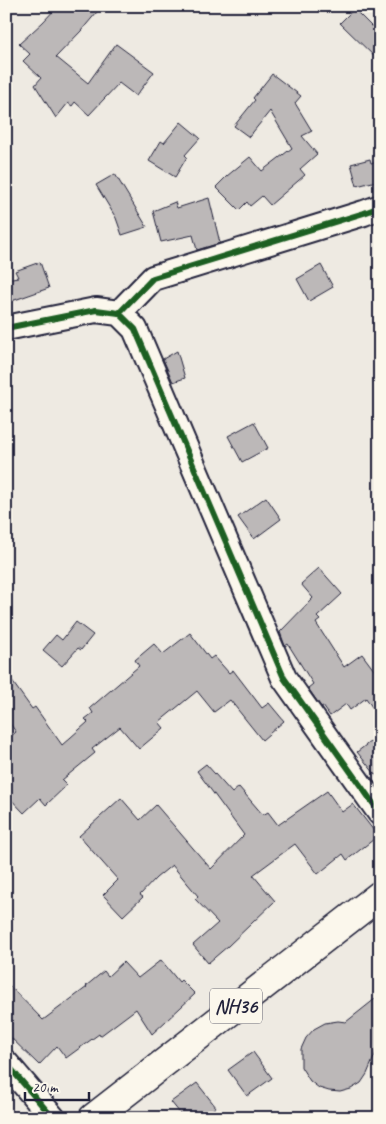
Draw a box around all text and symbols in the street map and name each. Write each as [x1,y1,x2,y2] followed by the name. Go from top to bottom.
[210,988,262,1024] road number: NH36
[25,1069,89,1101] scale bar
[32,1078,59,1097] text: 20 m

